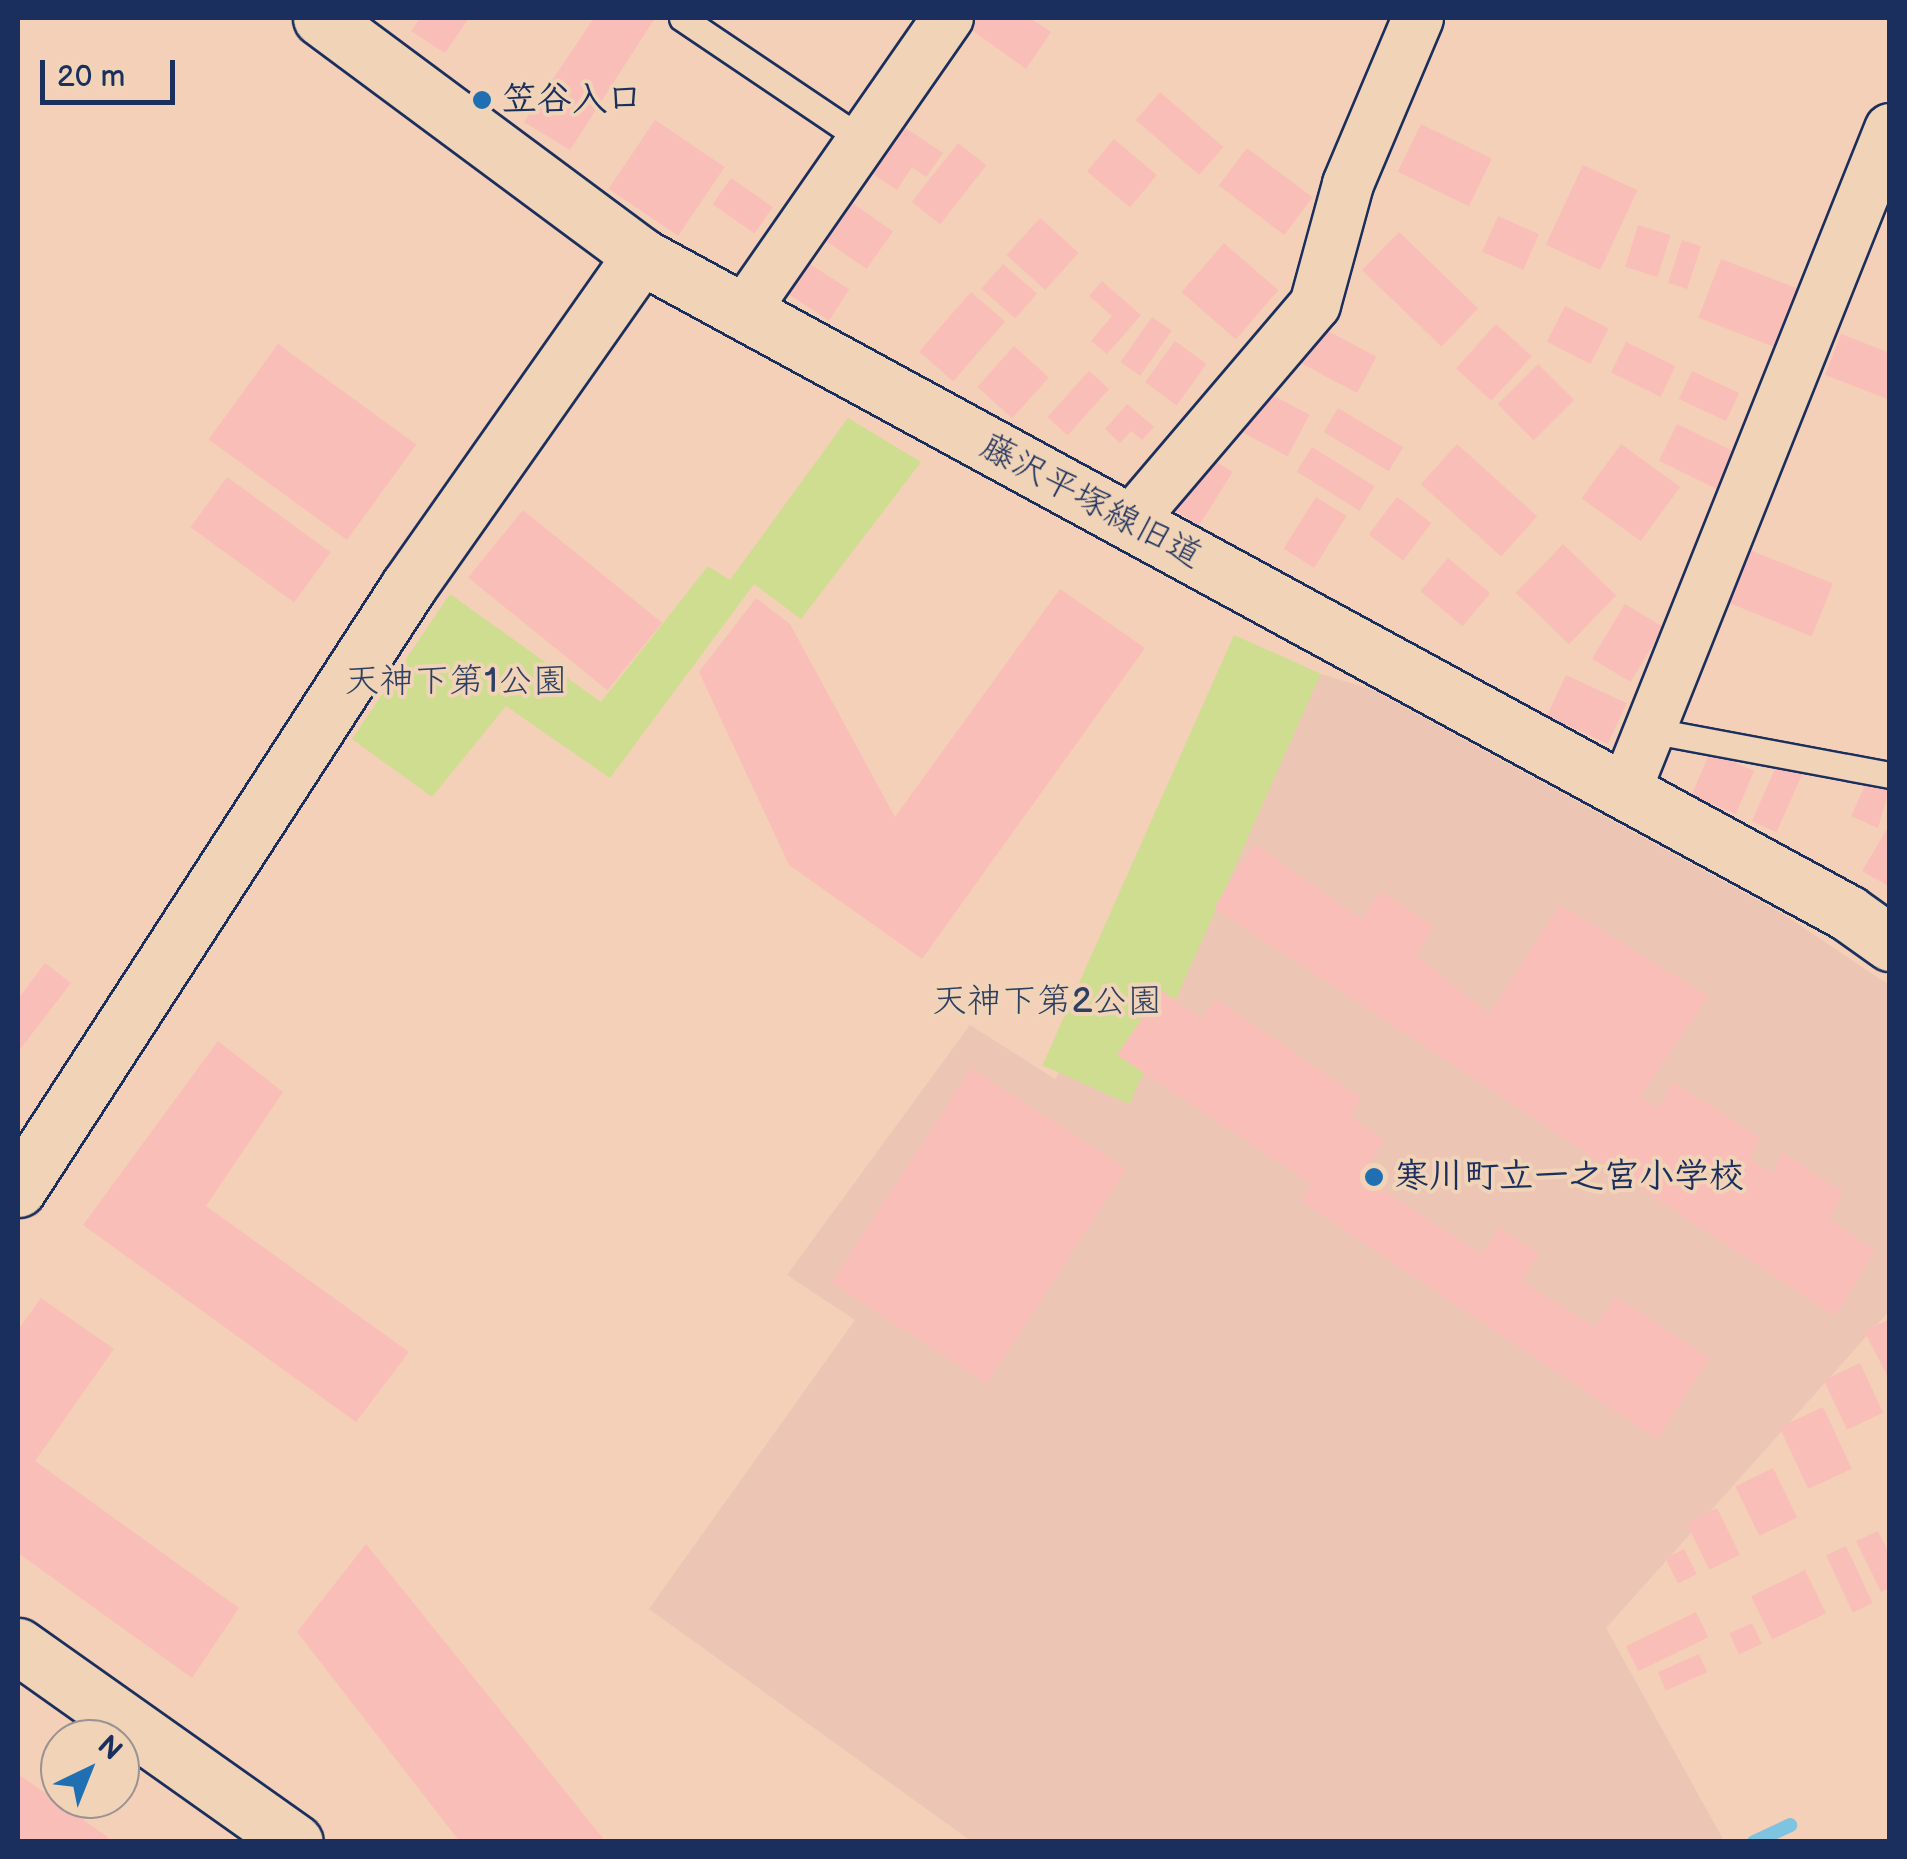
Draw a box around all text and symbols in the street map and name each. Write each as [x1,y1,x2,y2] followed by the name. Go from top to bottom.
[45,40,180,102] scale bar
[57,59,125,95] text: 20 m
[502,79,642,121] place label: 笠谷入口
[471,89,493,111] marker: 笠谷入口
[973,426,1209,578] street label: 藤沢平塚線旧道
[344,661,568,703] park label: 天神下第1公園
[932,981,1162,1023] park label: 天神下第2公園
[1394,1156,1744,1198] place label: 寒川町立一之宮小学校
[1363,1166,1385,1188] marker: 寒川町立一之宮小学校
[40,1719,140,1819] north arrow
[90,1729,128,1767] text: N

